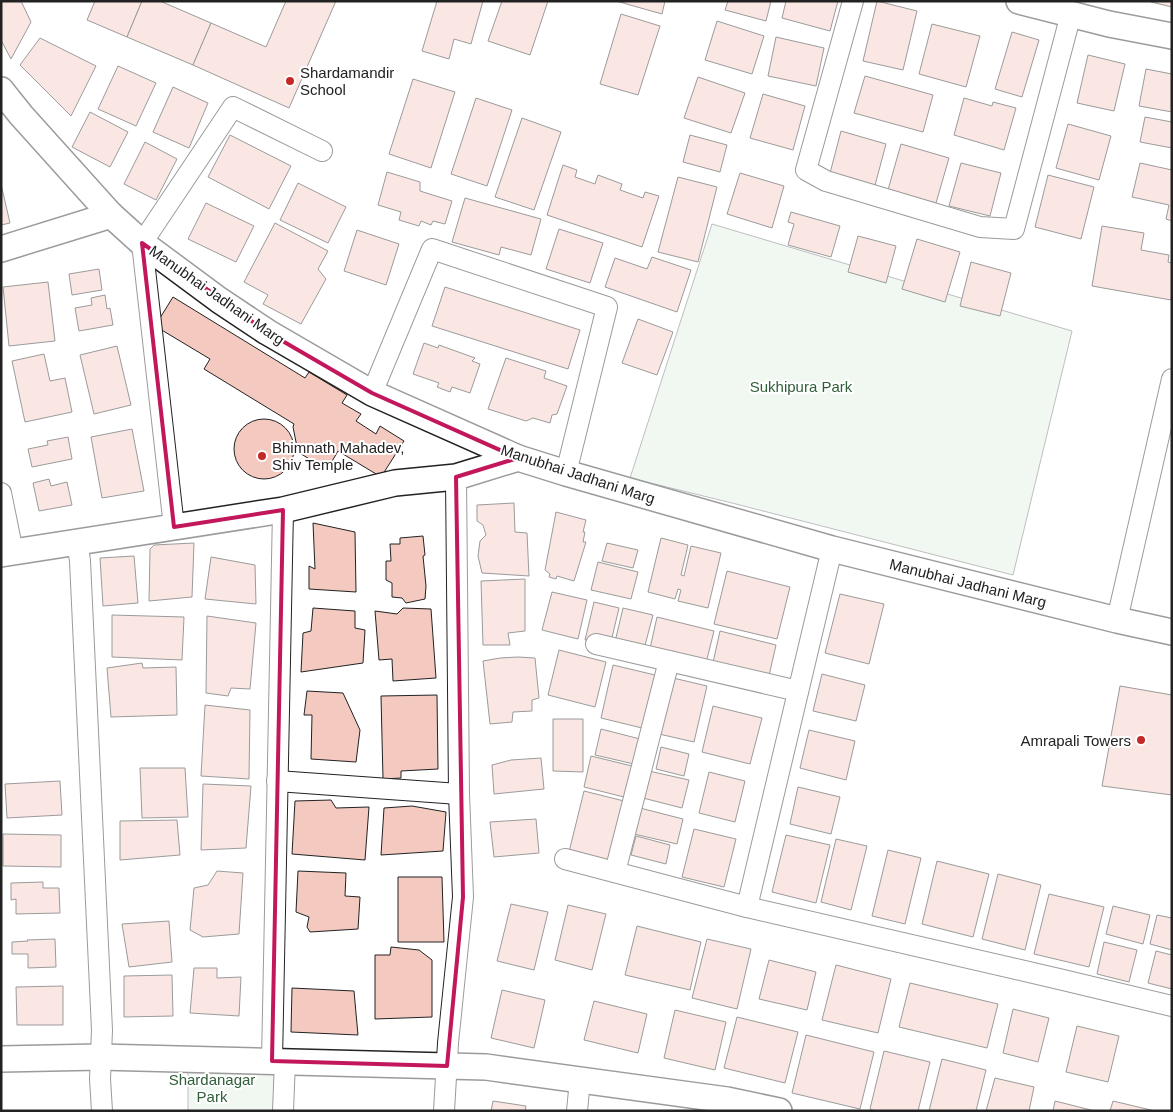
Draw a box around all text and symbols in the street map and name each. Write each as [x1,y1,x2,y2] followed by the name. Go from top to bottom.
[300,64,394,98] place label: Shardamandir School
[284,75,296,87] marker: Shardamandir School
[146,242,288,348] street label: Manubhai Jadhani Marg
[750,378,853,395] park label: Sukhipura Park
[272,439,404,473] place label: Bhimnath Mahadev, Shiv Temple
[499,441,657,507] street label: Manubhai Jadhani Marg
[256,450,268,462] marker: Bhimnath Mahadev, Shiv Temple
[888,555,1048,611] street label: Manubhai Jadhani Marg
[1020,732,1131,749] place label: Amrapali Towers
[1135,734,1147,746] marker: Amrapali Towers
[169,1071,255,1105] park label: Shardanagar Park

